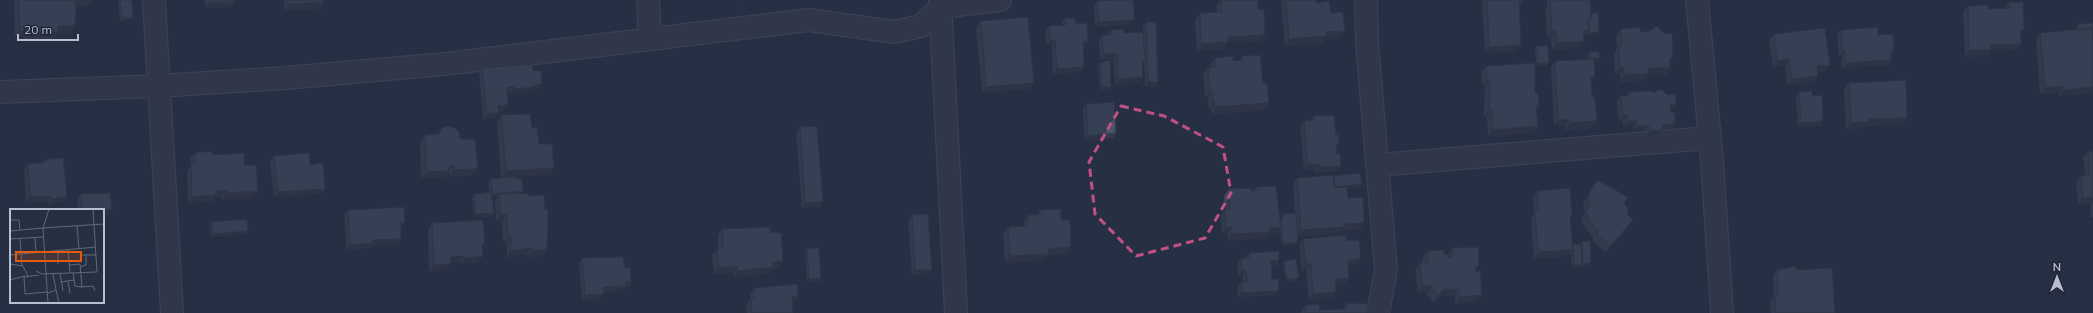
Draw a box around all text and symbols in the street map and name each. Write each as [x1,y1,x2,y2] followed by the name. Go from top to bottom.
[18,16,78,42] scale bar
[24,22,52,37] text: 20 m
[10,209,104,303] inset map
[2037,257,2077,297] north arrow
[2053,260,2061,274] text: N

